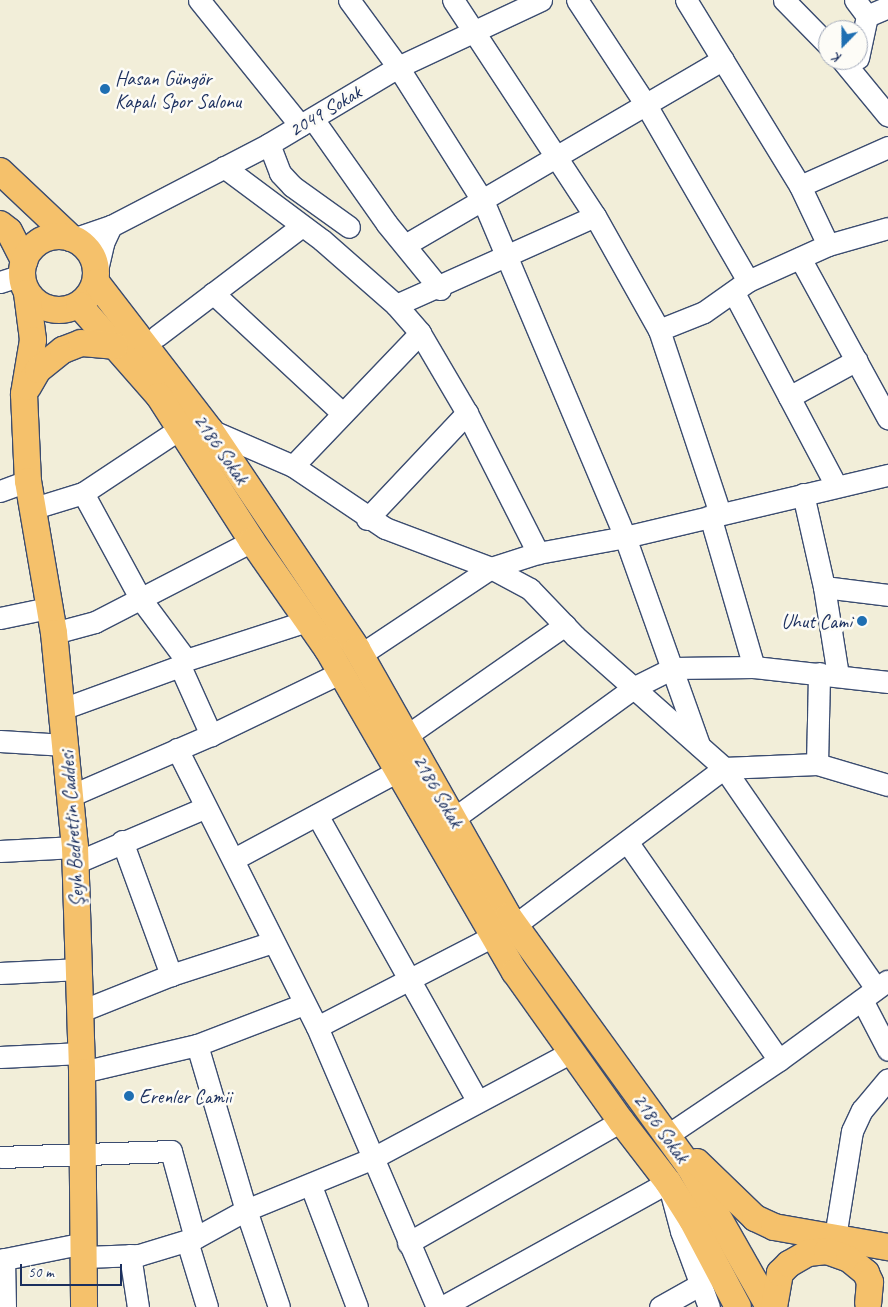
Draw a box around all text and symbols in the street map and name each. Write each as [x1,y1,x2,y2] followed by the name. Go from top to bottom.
[818,20,868,70] north arrow
[831,49,844,68] text: K
[115,66,242,113] place label: Hasan Güngör Kapalı Spor Salonu
[285,80,365,142] street label: 2049 Sokak
[99,83,111,95] marker: Hasan Güngör Kapalı Spor Salonu
[188,409,254,489] street label: 2186 Sokak
[781,609,852,633] place label: Uhut Cami
[856,615,868,627] marker: Uhut Cami
[55,750,89,908] street label: Şeyh Bedrettin Caddesi
[408,750,468,832] street label: 2186 Sokak
[139,1084,231,1108] place label: Erenler Camii
[628,1089,694,1167] street label: 2186 Sokak
[123,1090,135,1102] marker: Erenler Camii
[22,1254,125,1286] scale bar
[28,1263,54,1282] text: 50 m

